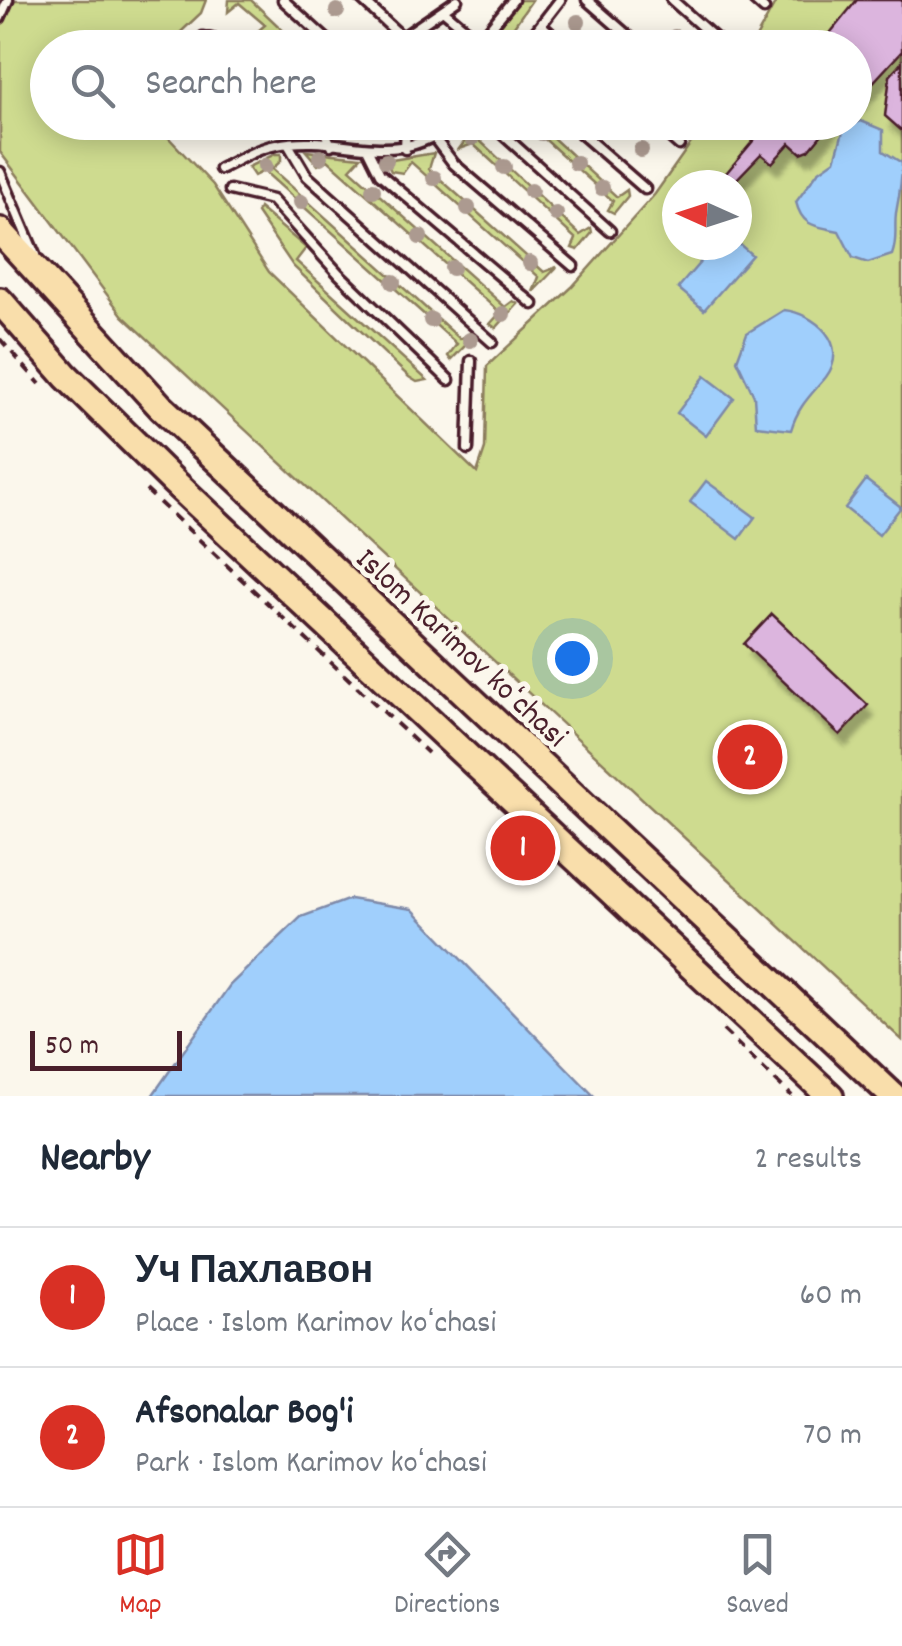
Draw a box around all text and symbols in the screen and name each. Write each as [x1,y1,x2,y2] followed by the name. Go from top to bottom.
[30,30,872,140] search box
[65,58,120,113] icon: search
[145,58,317,113] text: Search here
[662,170,752,260] north arrow
[343,539,576,760] street label: Islom Karimov koʻchasi
[547,633,598,684] your location
[718,720,782,794] pin: 2
[490,810,556,886] pin: 1
[30,1026,182,1070] scale bar
[45,1028,99,1068] text: 50 m
[40,1131,150,1191] text: Nearby
[755,1138,862,1184] text: 2 results
[135,1247,373,1302] text: Уч Пахлавон
[69,1274,76,1320] text: 1
[800,1274,862,1320] text: 60 m
[135,1302,496,1348] text: Place · Islom Karimov koʻchasi
[135,1387,353,1442] text: Afsonalar Bog'i
[66,1414,79,1460] text: 2
[803,1414,862,1460] text: 70 m
[135,1442,487,1488] text: Park · Islom Karimov koʻchasi
[113,1527,168,1627] tab: Map
[394,1527,500,1627] tab: Directions
[726,1527,789,1627] tab: Saved

